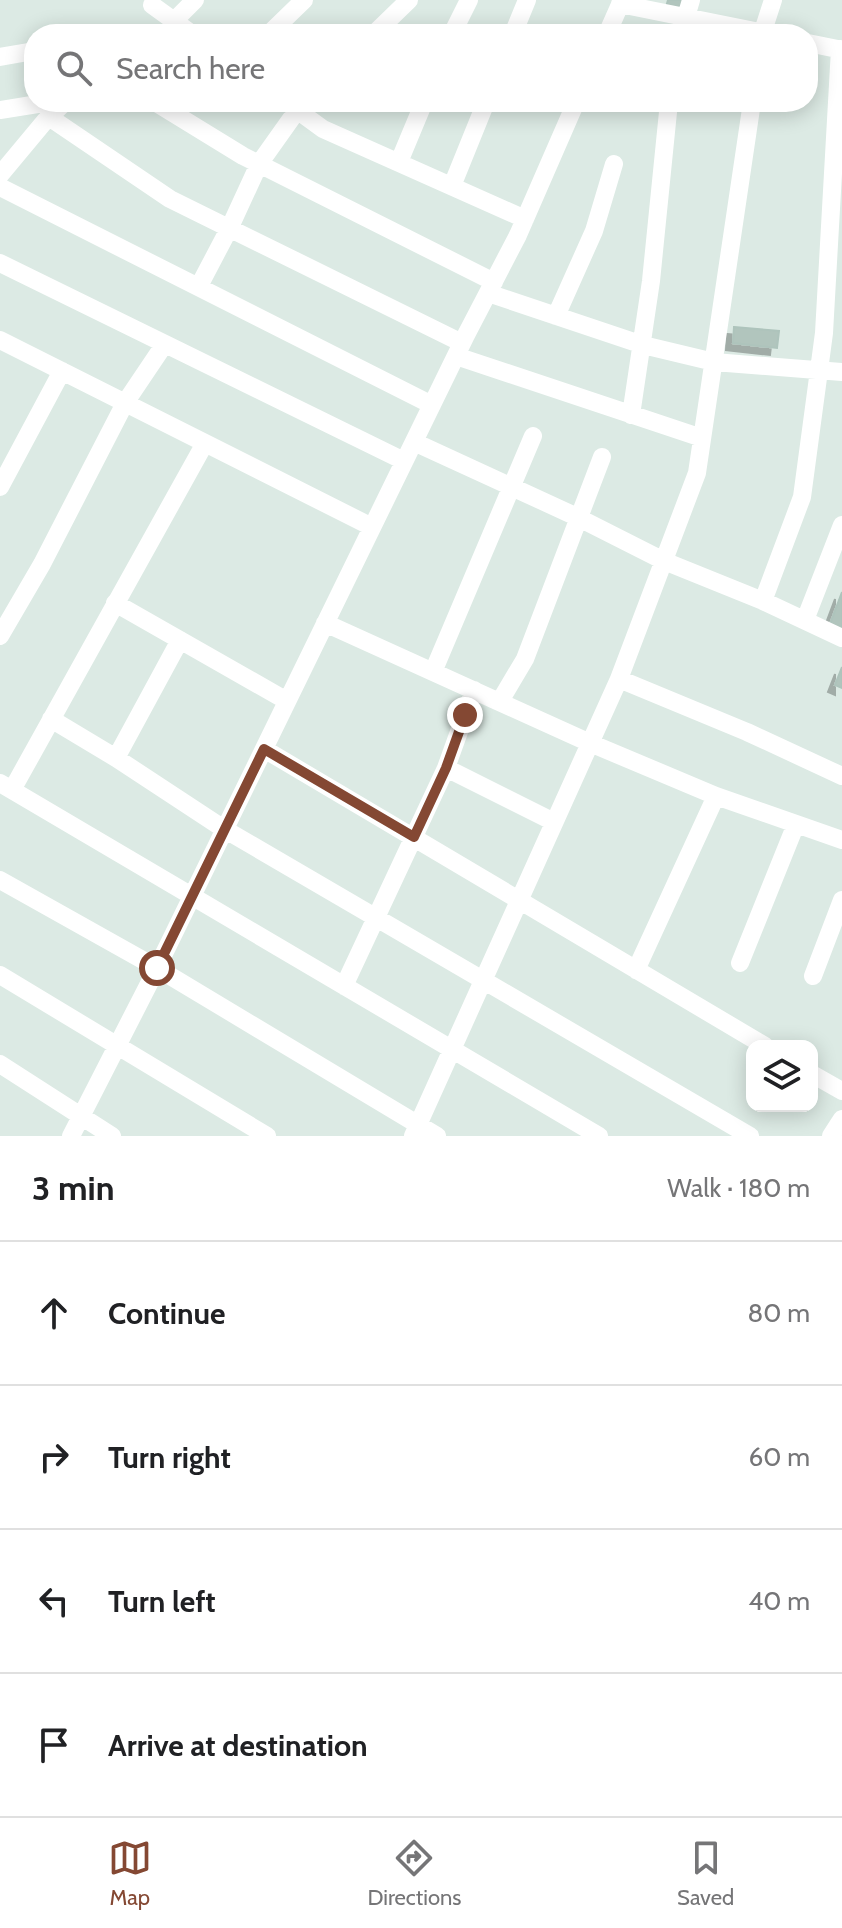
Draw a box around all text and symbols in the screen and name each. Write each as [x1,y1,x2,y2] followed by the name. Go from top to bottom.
[24,24,818,112] search box
[52,46,96,90] icon: search
[116,50,265,87] text: Search here
[447,697,483,733] route end
[139,950,175,986] route start
[746,1040,818,1112] map controls
[746,1040,818,1112] button: layers
[32,1167,114,1209] text: 3 min
[667,1172,810,1204] text: Walk · 180 m
[32,1291,76,1335] icon: ahead
[108,1295,225,1332] text: Continue
[747,1297,810,1329] text: 80 m
[32,1435,76,1479] icon: right
[108,1439,231,1476] text: Turn right
[748,1441,810,1473] text: 60 m
[32,1579,76,1623] icon: left
[108,1583,216,1620] text: Turn left
[748,1585,810,1617] text: 40 m
[32,1723,76,1767] icon: arrive
[108,1727,368,1764] text: Arrive at destination
[108,1836,152,1911] tab: Map
[367,1836,461,1911] tab: Directions
[677,1836,734,1911] tab: Saved

